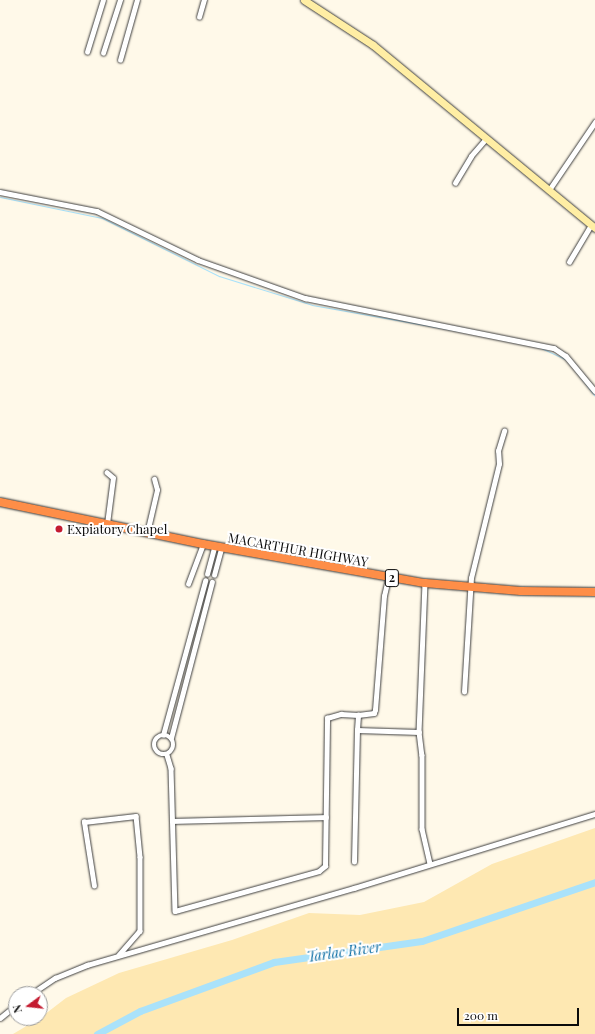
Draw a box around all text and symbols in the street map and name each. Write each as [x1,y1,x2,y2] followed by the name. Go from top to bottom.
[67,521,168,537] place label: Expiatory Chapel
[54,524,64,534] marker: Expiatory Chapel
[227,530,369,570] street label: MACARTHUR HIGHWAY
[384,568,400,588] road number: 2
[306,938,382,966] water label: Tarlac River
[8,986,48,1026] north arrow
[459,1000,581,1026] scale bar
[9,1003,25,1015] text: N
[464,1007,498,1023] text: 200 m

